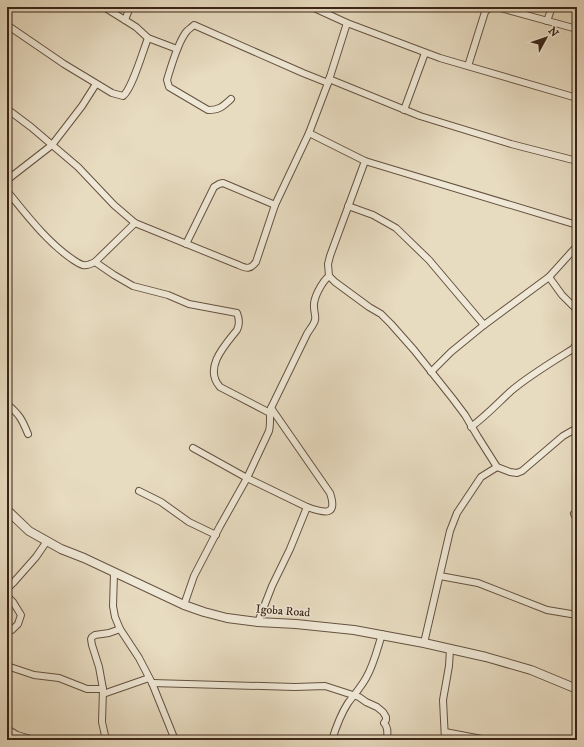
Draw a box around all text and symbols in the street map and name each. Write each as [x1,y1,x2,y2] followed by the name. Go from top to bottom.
[526,18,566,58] north arrow
[545,24,561,40] text: N
[255,602,311,620] street label: Igoba Road

